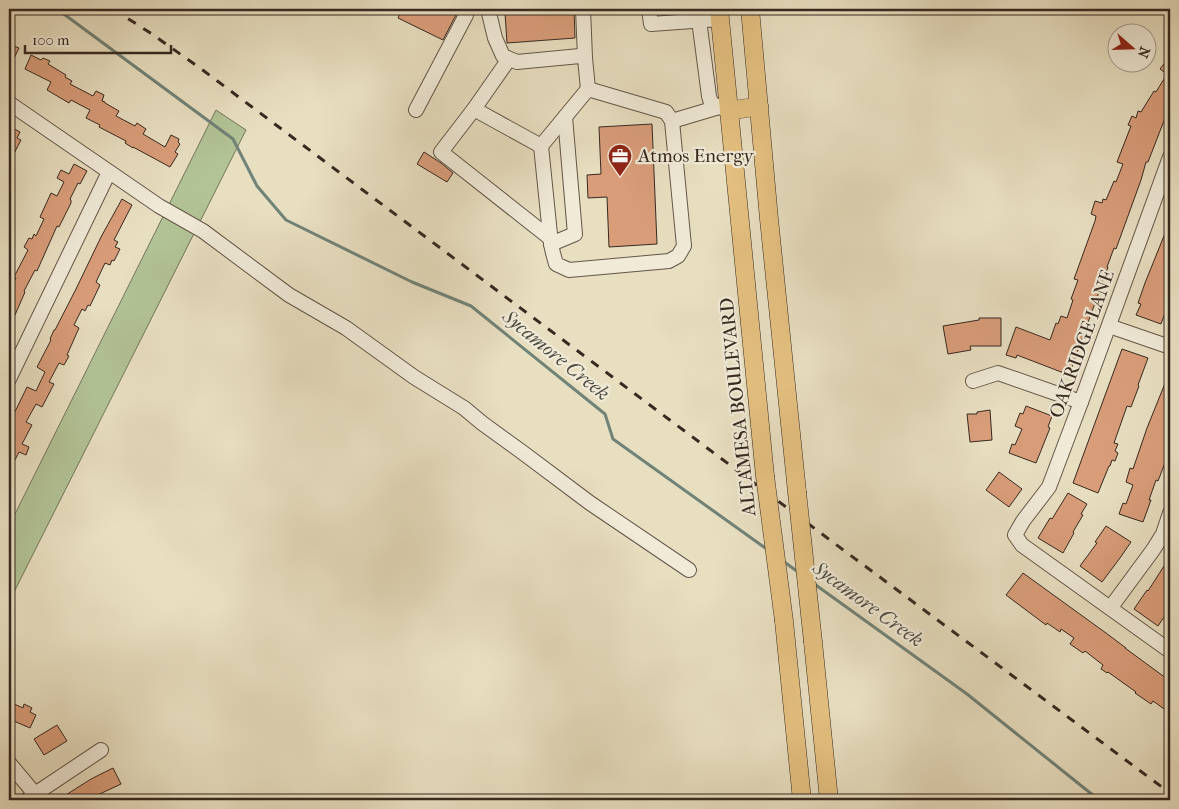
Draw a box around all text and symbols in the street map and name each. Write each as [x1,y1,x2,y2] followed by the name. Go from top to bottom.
[25,22,171,54] scale bar
[1106,22,1156,72] north arrow
[32,31,70,49] text: 100 m
[1134,44,1154,61] text: N
[607,143,633,177] office icon: Atmos Energy
[637,145,755,167] place label: Atmos Energy
[1045,267,1119,421] street label: OAKRIDGE LANE
[716,297,761,518] street label: ALTAMESA BOULEVARD
[497,304,614,405] water label: Sycamore Creek
[807,556,928,652] water label: Sycamore Creek

